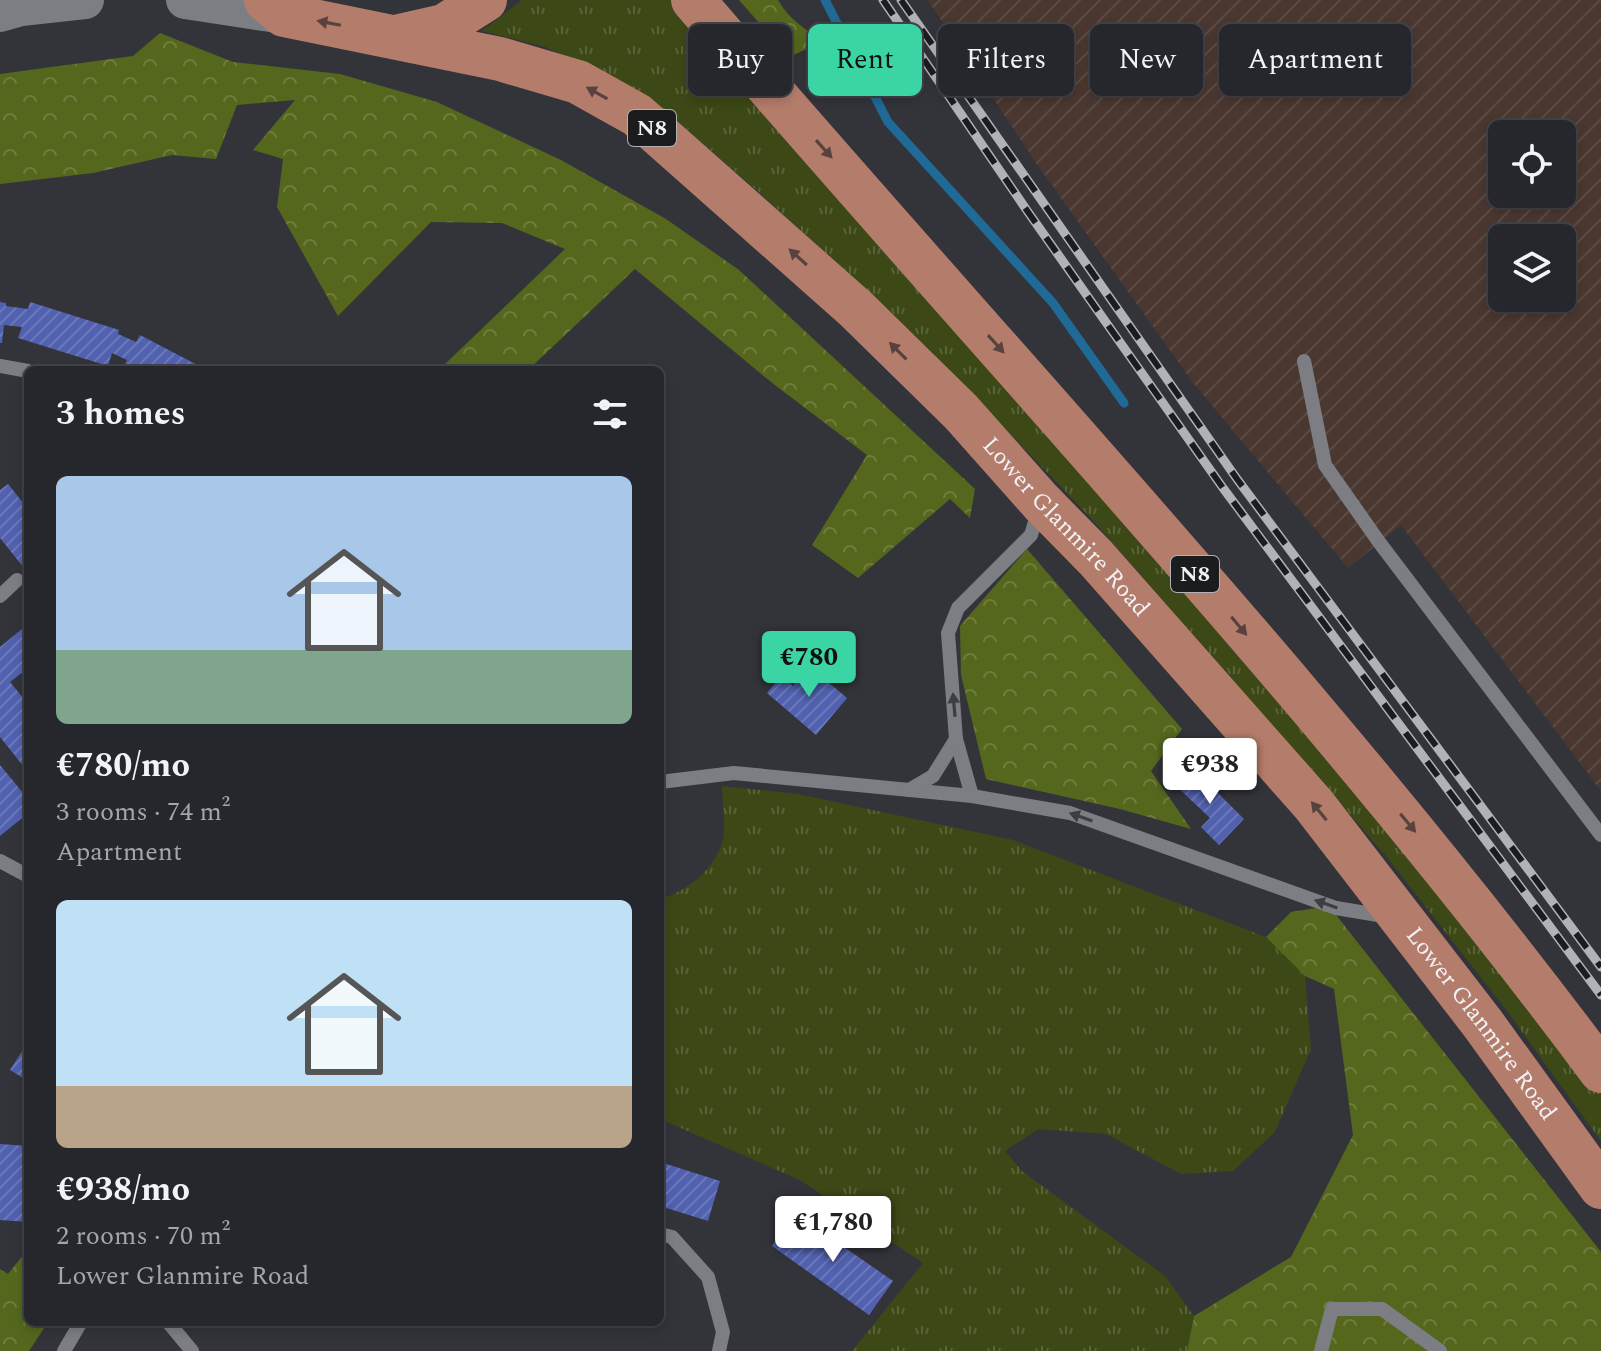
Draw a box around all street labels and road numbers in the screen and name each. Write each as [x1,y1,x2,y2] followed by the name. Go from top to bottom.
[628,110,676,146] road number: N8
[973,429,1158,625] street label: Lower Glanmire Road
[1171,556,1219,592] road number: N8
[1396,919,1565,1128] street label: Lower Glanmire Road

